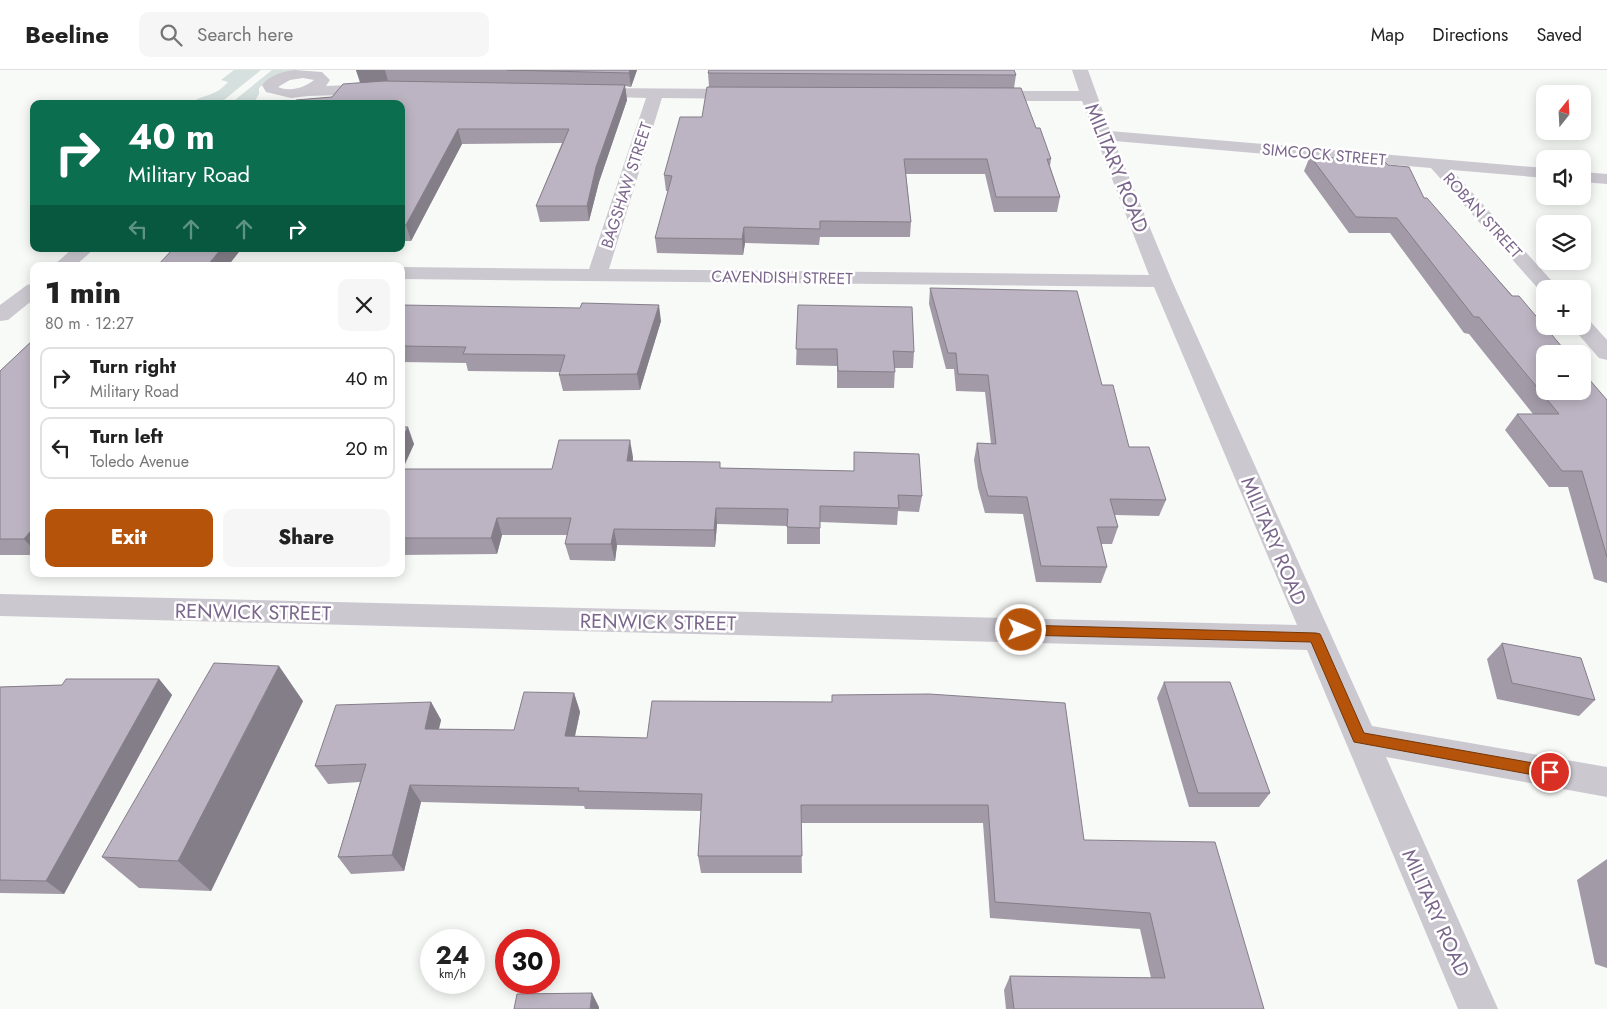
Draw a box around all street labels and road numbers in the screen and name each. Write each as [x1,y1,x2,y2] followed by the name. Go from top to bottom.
[1077,99,1156,237] street label: MILITARY ROAD
[595,119,658,251] street label: BAGSHAW STREET
[1261,138,1387,171] street label: SIMCOCK STREET
[1438,167,1528,264] street label: ROBAN STREET
[711,265,853,290] street label: CAVENDISH STREET
[1233,472,1314,610] street label: MILITARY ROAD
[175,597,332,628] street label: RENWICK STREET
[580,607,737,638] street label: RENWICK STREET
[1394,845,1477,982] street label: MILITARY ROAD

